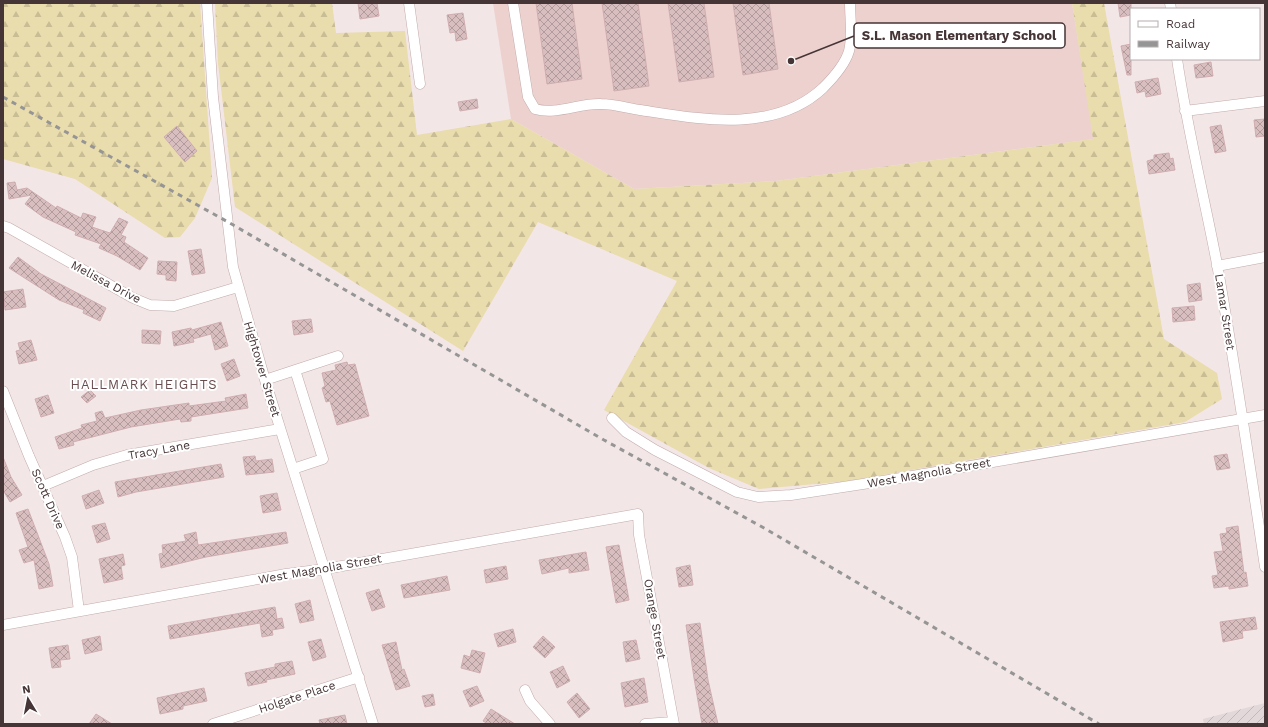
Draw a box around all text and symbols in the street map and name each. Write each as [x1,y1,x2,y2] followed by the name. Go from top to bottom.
[1130,8,1260,60] legend
[1166,17,1195,31] text: Road
[854,23,1065,48] callout: S.L. Mason Elementary School
[862,28,1057,43] text: S.L. Mason Elementary School
[1166,37,1211,51] text: Railway
[69,258,143,306] street label: Melissa Drive
[1212,273,1238,351] street label: Lamar Street
[241,319,283,419] street label: Hightower Street
[70,377,218,392] district label: HALLMARK HEIGHTS
[127,438,191,462] street label: Tracy Lane
[866,455,992,491] street label: West Magnolia Street
[28,467,68,531] street label: Scott Drive
[257,551,383,587] street label: West Magnolia Street
[641,578,669,660] street label: Orange Street
[257,678,337,716] street label: Holgate Place
[8,679,48,719] north arrow
[21,683,31,697] text: N

